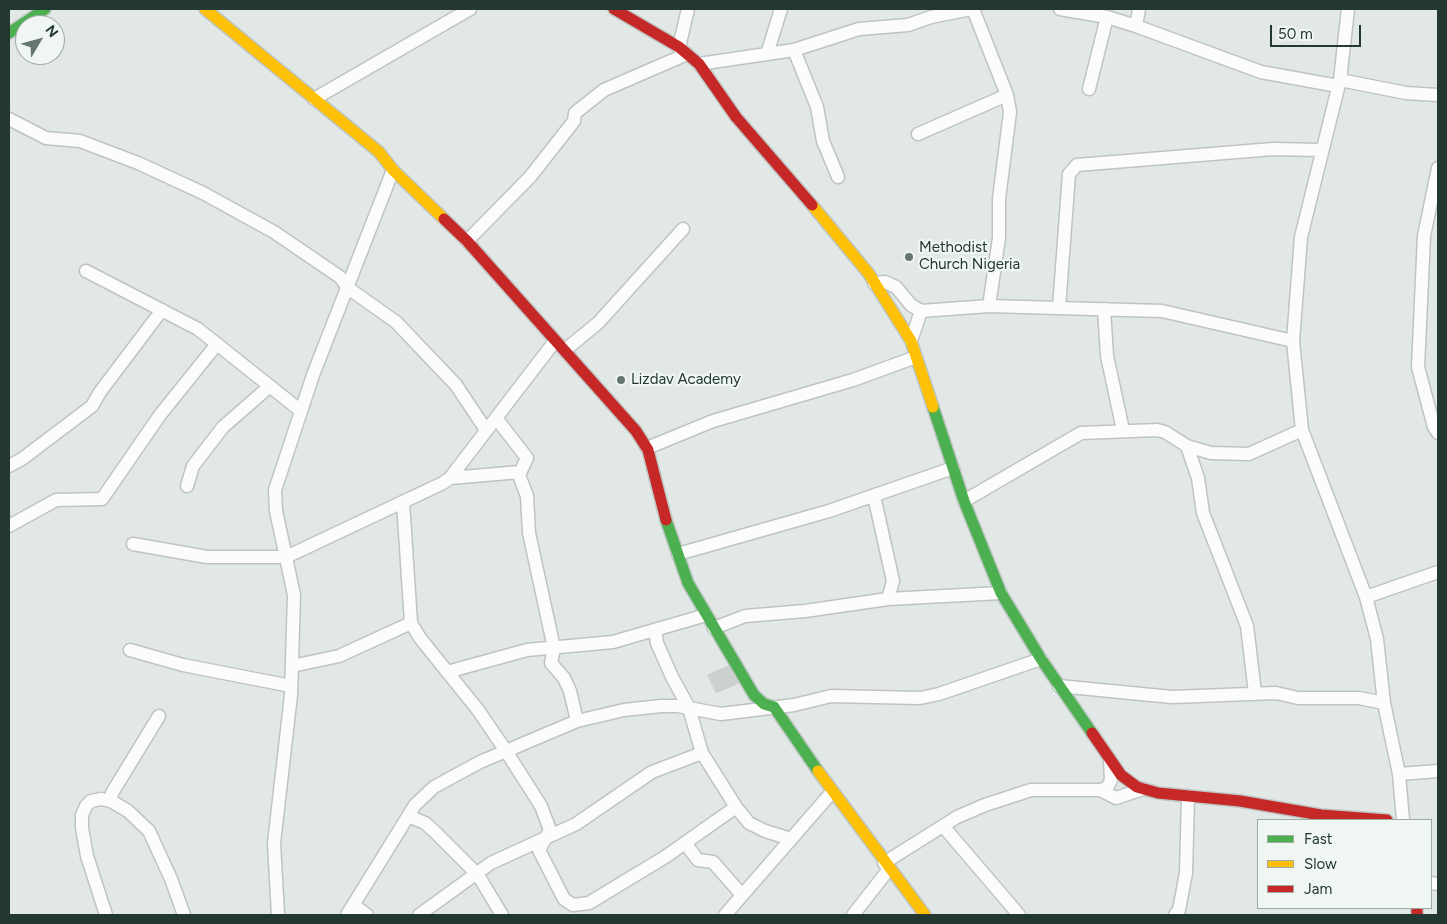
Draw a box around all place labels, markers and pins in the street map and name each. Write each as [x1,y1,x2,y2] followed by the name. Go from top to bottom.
[919,239,1020,274] place label: Methodist Church Nigeria
[903,251,915,263] marker: Methodist Church Nigeria
[631,371,741,389] place label: Lizdav Academy
[615,374,627,386] marker: Lizdav Academy

